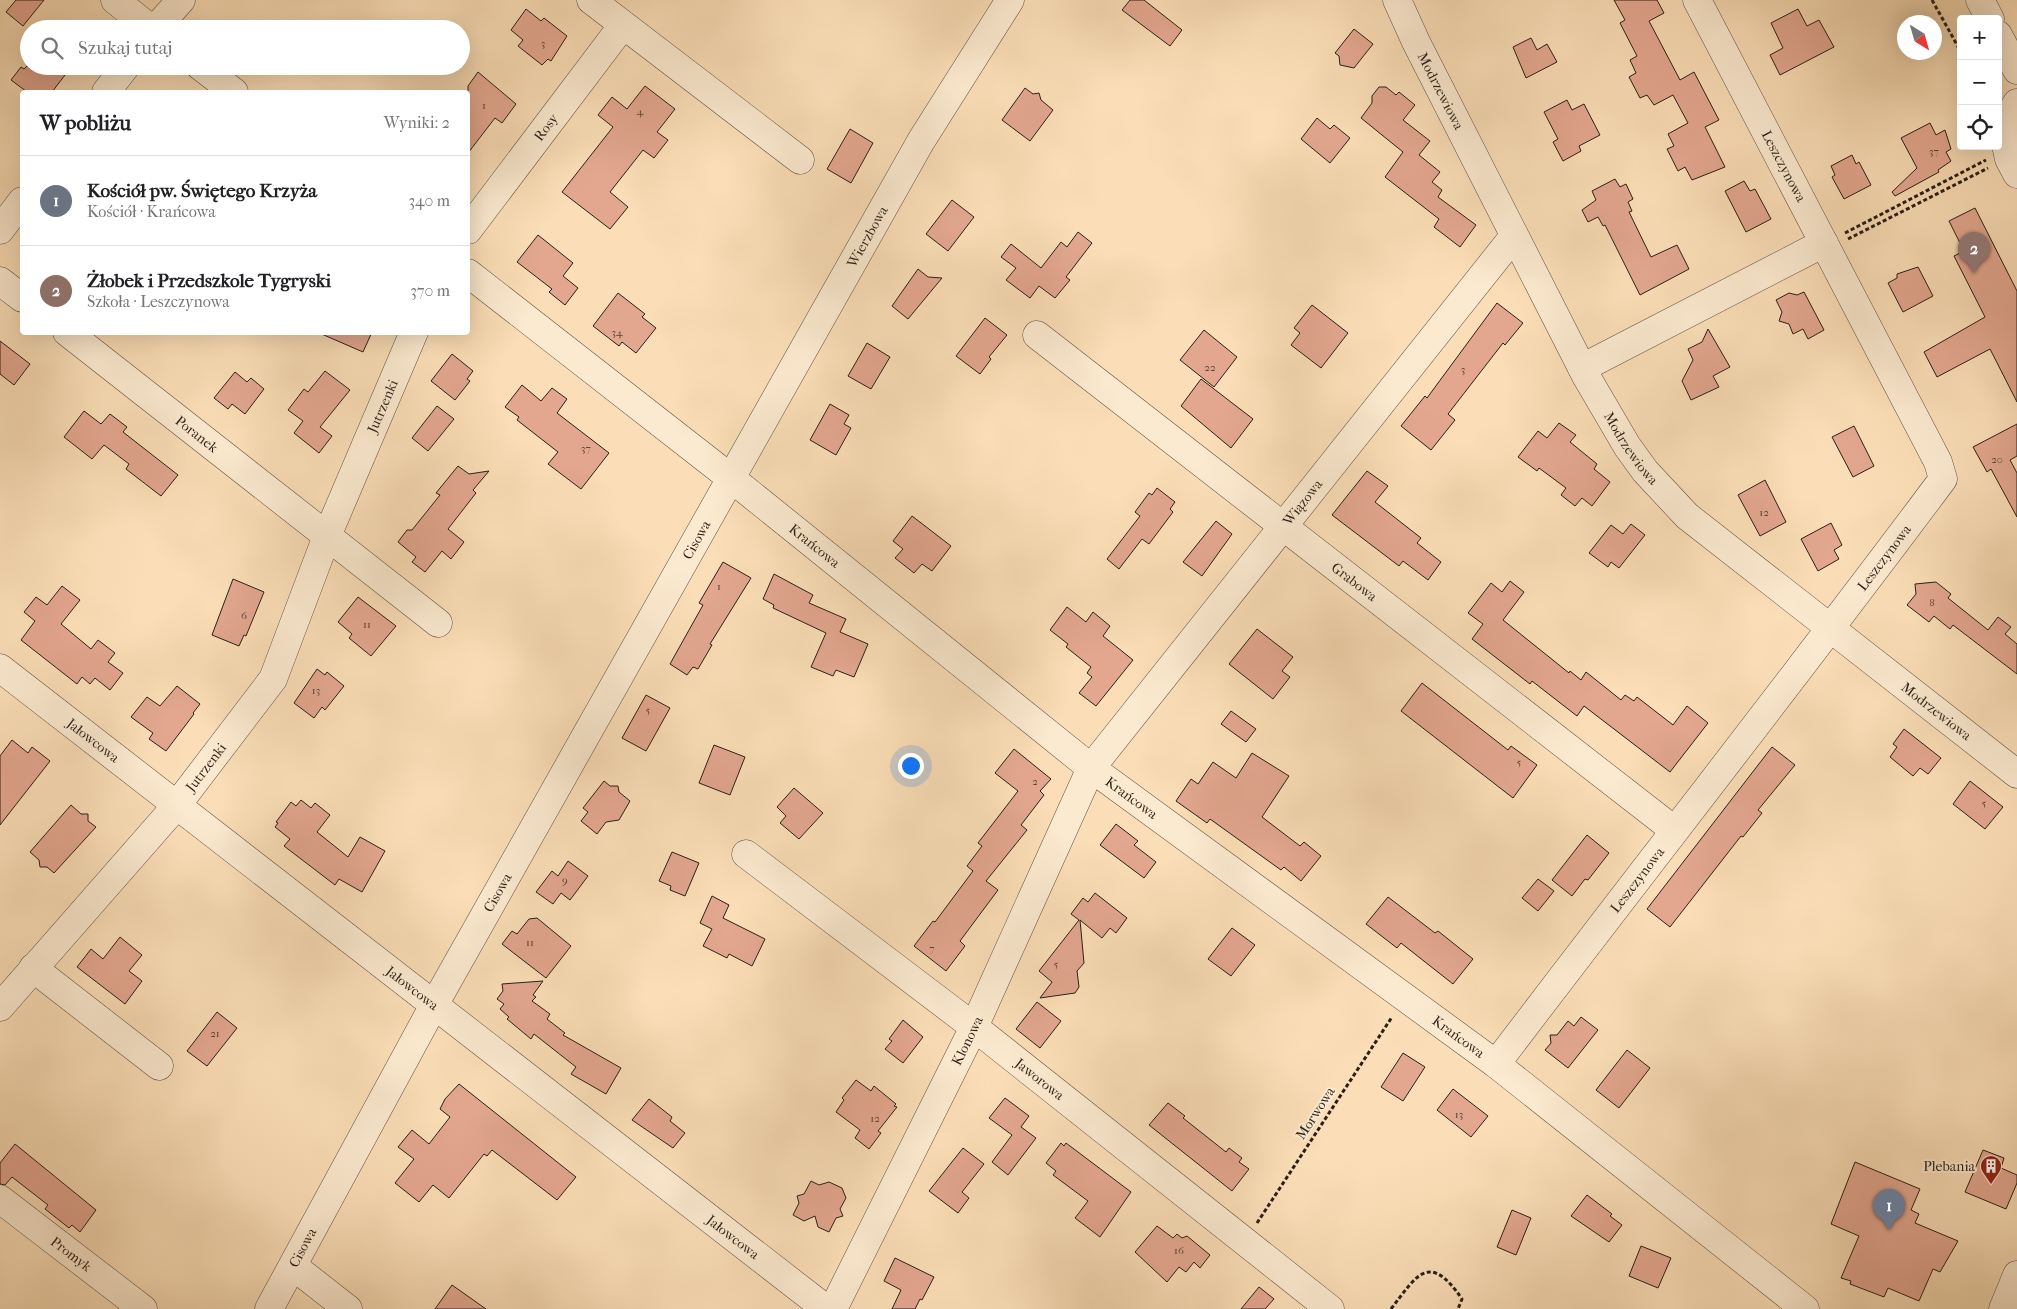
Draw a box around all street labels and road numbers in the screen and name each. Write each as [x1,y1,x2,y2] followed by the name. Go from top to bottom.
[1414,50,1467,133] street label: Modrzewiowa
[530,110,562,144] street label: Rosy
[1758,128,1810,205] street label: Leszczynowa
[843,203,892,271] street label: Wierzbowa
[364,377,402,437] street label: Jutrzenki
[1600,409,1662,489] street label: Modrzewiowa
[172,412,222,457] street label: Poranek
[1279,476,1326,530] street label: Wiązowa
[679,517,715,563] street label: Cisowa
[785,520,844,572] street label: Krańcowa
[1854,521,1915,594] street label: Leszczynowa
[1328,559,1381,605] street label: Grabowa
[1898,679,1975,744] street label: Modrzewiowa
[62,714,123,767] street label: Jałowcowa
[182,740,230,796] street label: Jutrzenki
[1102,773,1161,823] street label: Krańcowa
[1607,844,1668,916] street label: Leszczynowa
[480,870,516,915] street label: Cisowa
[382,962,442,1014] street label: Jałowcowa
[1429,1012,1488,1062] street label: Krańcowa
[948,1013,987,1068] street label: Klonowa
[1011,1054,1068,1104] street label: Jaworowa
[1292,1083,1339,1143] street label: Morwowa
[702,1211,763,1263] street label: Jałowcowa
[285,1225,321,1270] street label: Cisowa
[47,1233,96,1276] street label: Promyk

